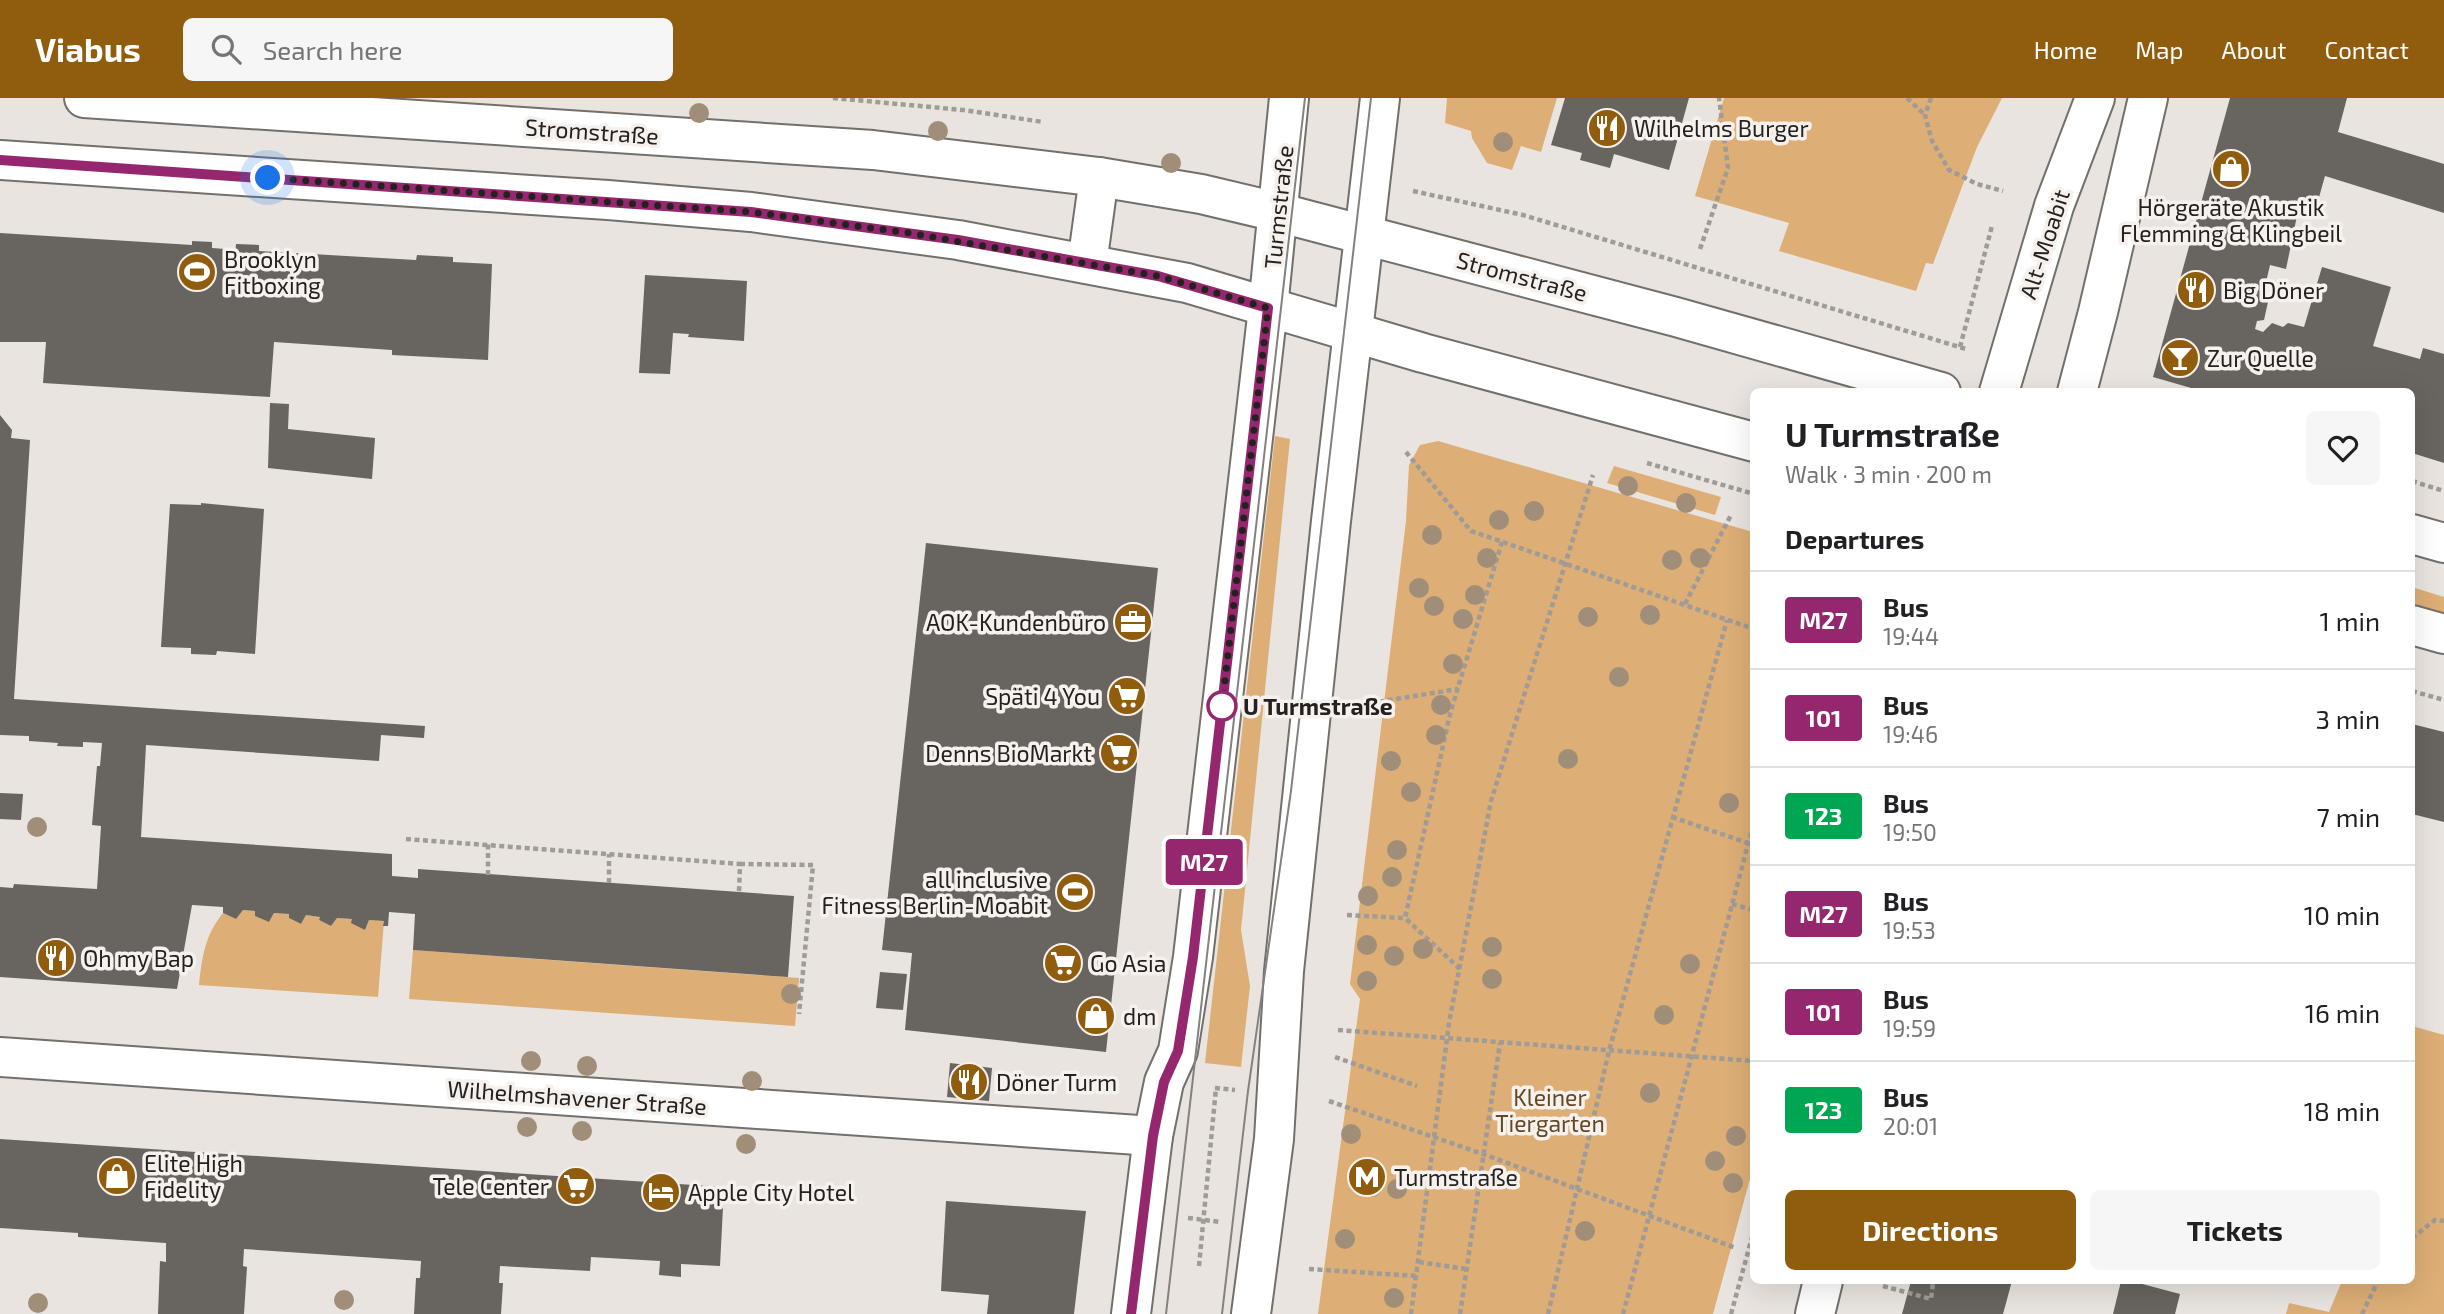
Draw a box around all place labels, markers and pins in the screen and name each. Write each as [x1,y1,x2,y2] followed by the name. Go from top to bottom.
[1586,107,1628,149] restaurant icon: Wilhelms Burger
[1634,114,1809,142] place label: Wilhelms Burger
[2210,148,2252,190] shop icon: Hörgeräte Akustik Flemming & Klingbeil
[2120,193,2342,247] place label: Hörgeräte Akustik Flemming & Klingbeil
[224,245,321,299] place label: Brooklyn Fitboxing
[176,251,218,293] sports icon: Brooklyn Fitboxing
[2175,269,2217,311] restaurant icon: Big Döner
[2223,276,2324,304] place label: Big Döner
[2159,337,2201,379] bar icon: Zur Quelle
[2207,344,2314,372] place label: Zur Quelle
[1112,601,1154,643] office icon: AOK-Kundenbüro
[926,608,1106,636] place label: AOK-Kundenbüro
[1106,675,1148,717] supermarket icon: Späti 4 You
[985,682,1100,710] place label: Späti 4 You
[1207,691,1237,721] marker: U Turmstraße
[1243,692,1393,720] place label: U Turmstraße
[1098,732,1140,774] supermarket icon: Denns BioMarkt
[925,739,1092,767] place label: Denns BioMarkt
[821,865,1048,919] place label: all inclusive Fitness Berlin-Moabit
[1054,871,1096,913] sports icon: all inclusive Fitness Berlin-Moabit
[35,937,77,979] restaurant icon: Oh my Bap
[1042,942,1084,984] supermarket icon: Go Asia
[83,944,194,972] place label: Oh my Bap
[1090,949,1166,977] place label: Go Asia
[1075,995,1117,1037] shop icon: dm
[1123,1002,1156,1030] place label: dm
[948,1061,990,1103] restaurant icon: Döner Turm
[996,1068,1117,1096] place label: Döner Turm
[144,1149,243,1203] place label: Elite High Fidelity
[96,1155,138,1197] shop icon: Elite High Fidelity
[1346,1156,1388,1198] metro station icon: Turmstraße
[1394,1163,1518,1191] place label: Turmstraße
[555,1165,597,1207] supermarket icon: Tele Center
[640,1171,682,1213] hotel icon: Apple City Hotel
[432,1172,549,1200] place label: Tele Center
[688,1178,854,1206] place label: Apple City Hotel

